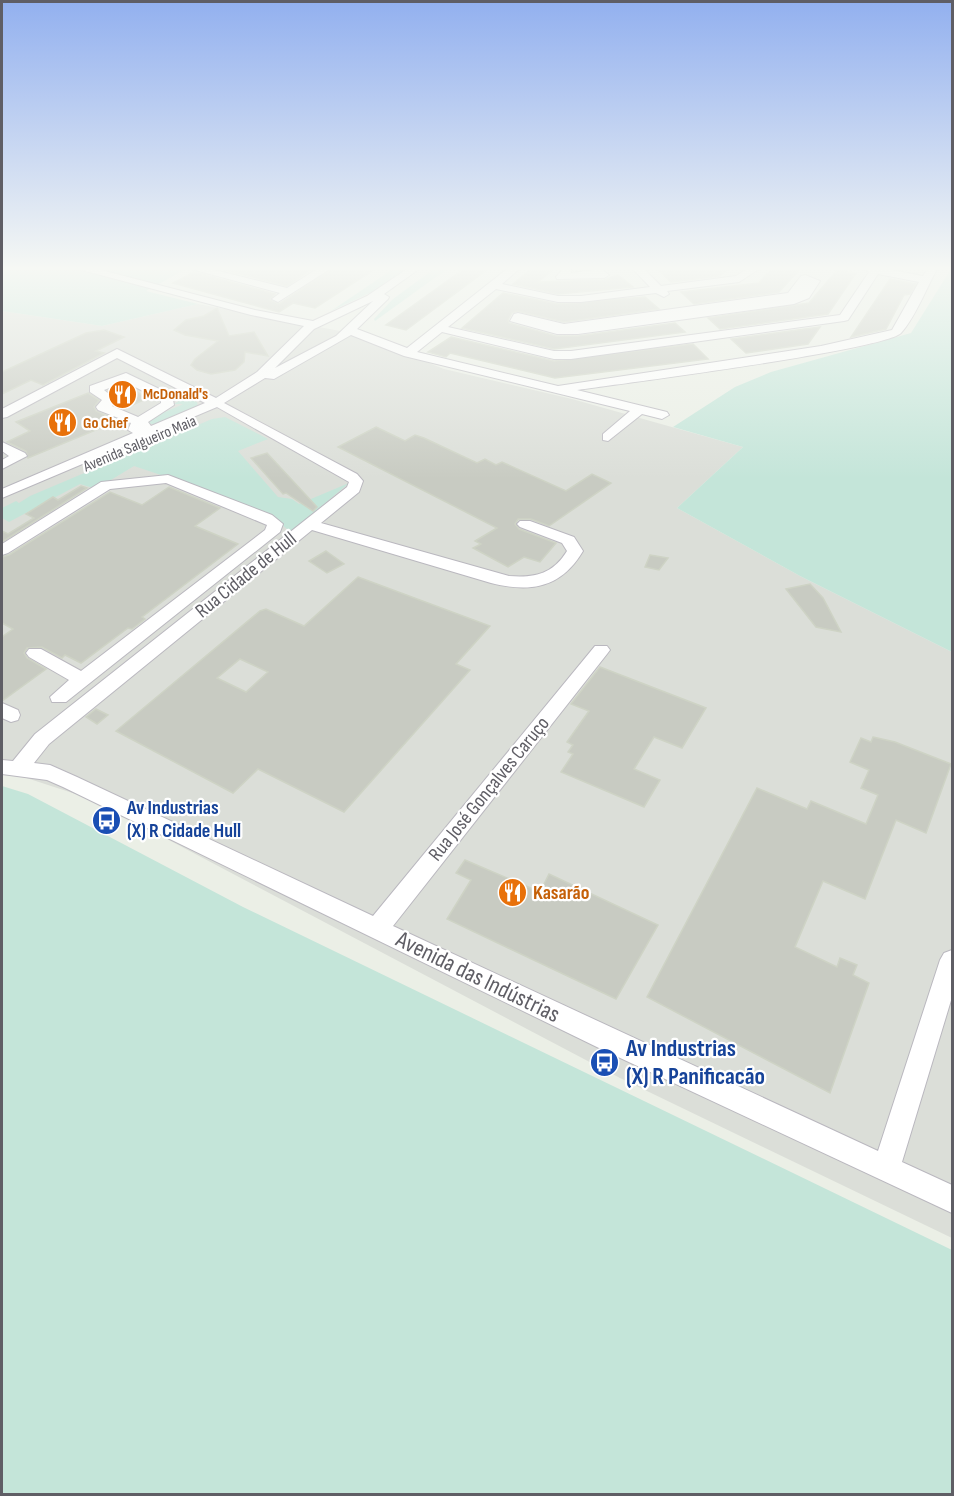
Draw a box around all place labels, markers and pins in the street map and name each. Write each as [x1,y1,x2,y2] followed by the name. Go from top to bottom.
[106,378,138,410] restaurant icon: McDonald's
[143,385,208,404] place label: McDonald's
[46,407,78,439] restaurant icon: Go Chef
[83,414,129,433] place label: Go Chef
[126,796,241,843] place label: Av Industrias (X) R Cidade Hull
[90,804,122,836] bus stop icon: Av Industrias (X) R Cidade Hull
[496,877,528,909] restaurant icon: Kasarão
[533,881,590,905] place label: Kasarão
[625,1034,765,1091] place label: Av Industrias (X) R Panificacão
[589,1046,621,1078] bus stop icon: Av Industrias (X) R Panificacão

